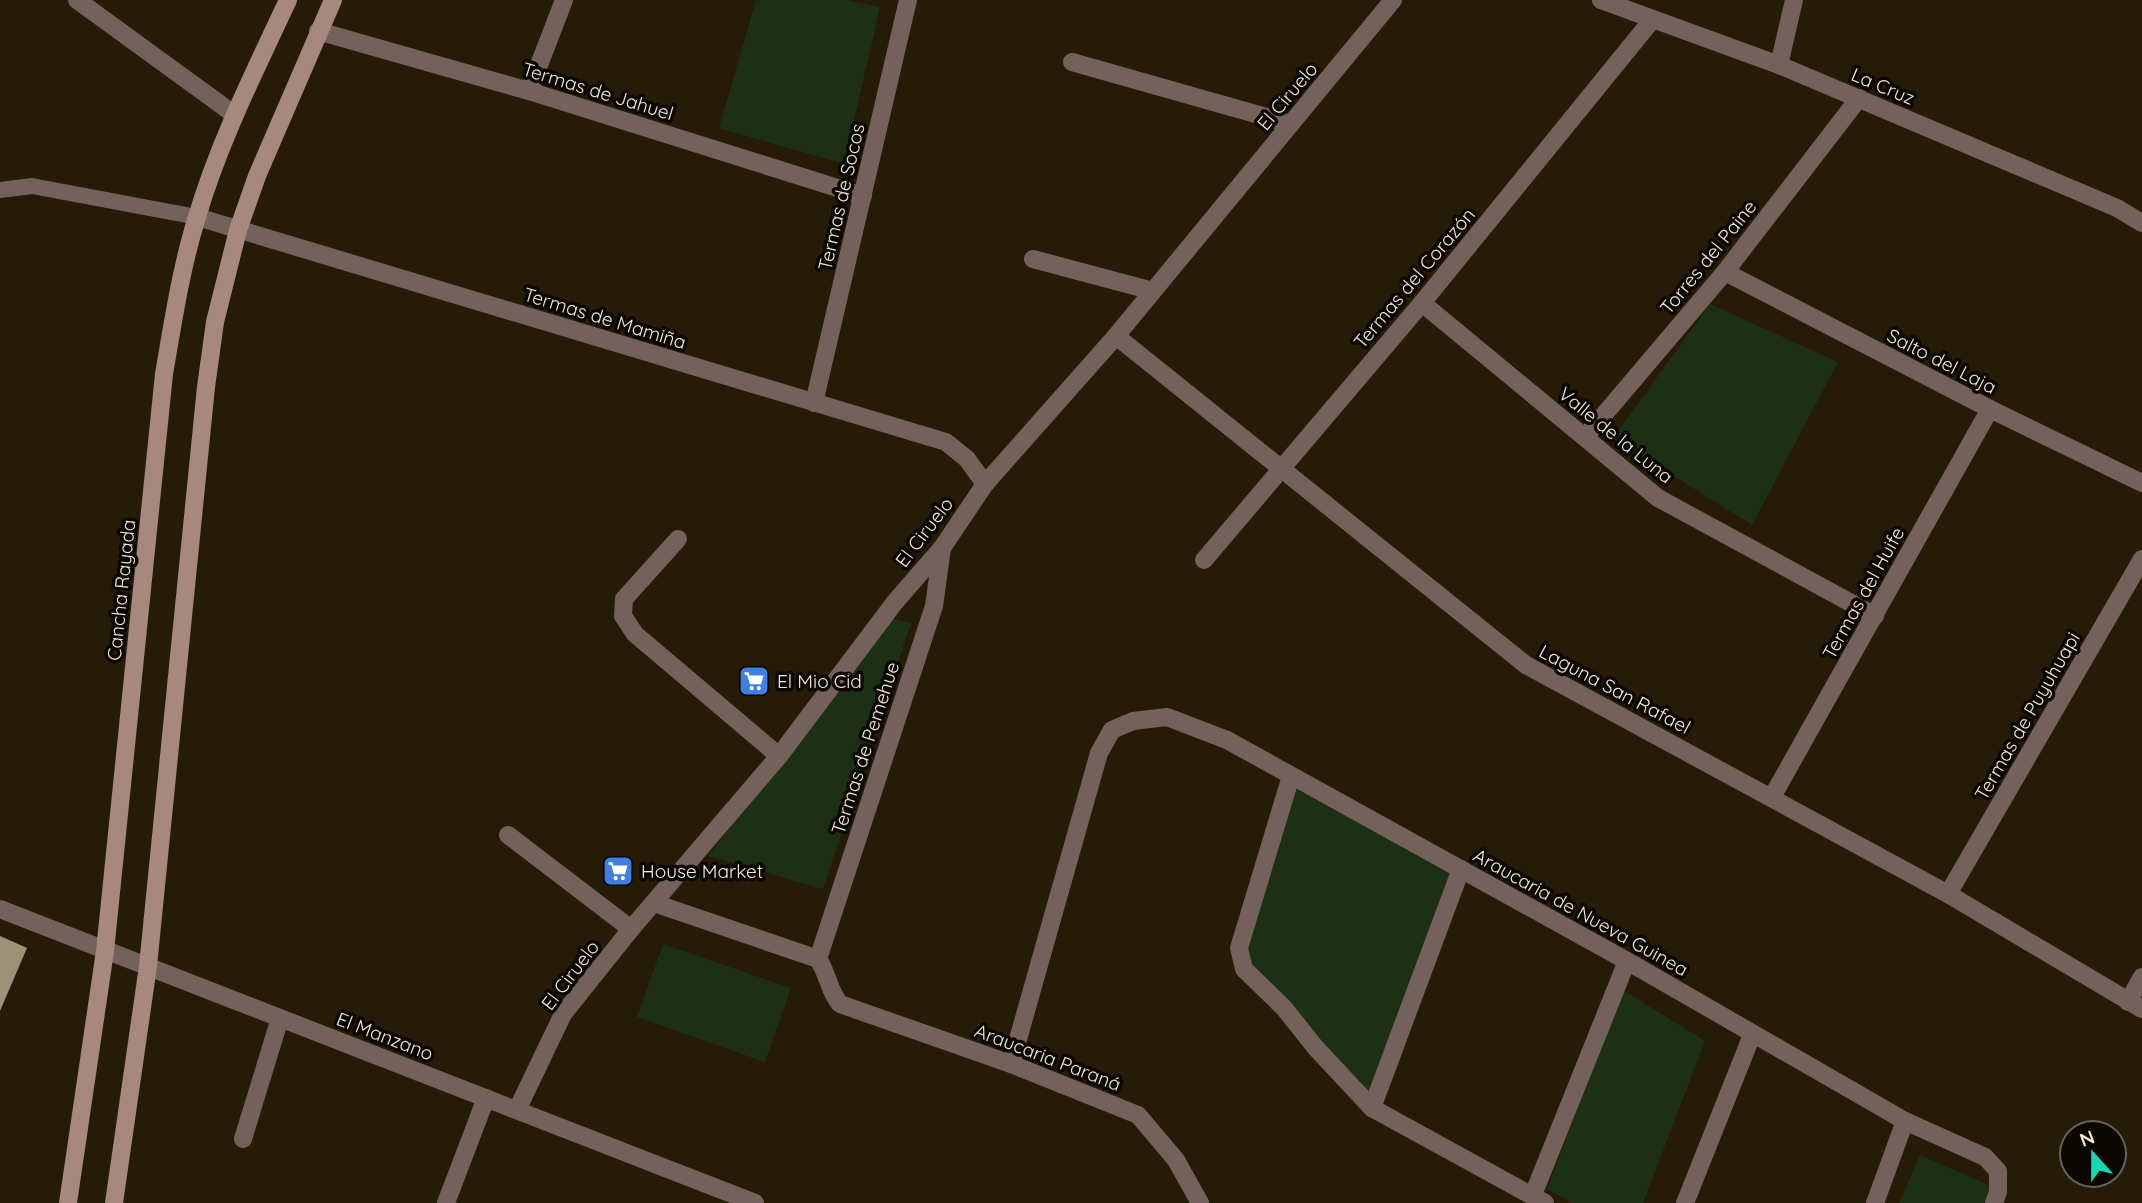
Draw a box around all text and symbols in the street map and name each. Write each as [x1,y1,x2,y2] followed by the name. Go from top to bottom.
[520,57,676,125] street label: Termas de Jahuel
[1252,57,1322,135] street label: El Ciruelo
[1848,62,1918,110] street label: La Cruz
[812,121,870,273] street label: Termas de Socos
[1655,195,1761,319] street label: Torres del Paine
[1348,203,1480,353] street label: Termas del Corazón
[521,282,689,354] street label: Termas de Mamiña
[1883,323,2001,399] street label: Salto del Laja
[1554,382,1678,488] street label: Valle de la Luna
[890,492,958,572] street label: El Ciruelo
[102,518,140,662] street label: Cancha Rayada
[1817,523,1909,663] street label: Termas del Huife
[1969,628,2085,804] street label: Termas de Puyuhuapi
[1535,639,1695,739] street label: Laguna San Rafael
[826,659,904,837] street label: Termas de Pemehue
[737,664,771,698] supermarket icon: El Mio Cid
[777,669,862,693] place label: El Mio Cid
[1469,843,1693,981] street label: Araucaria de Nueva Guinea
[601,854,635,888] supermarket icon: House Market
[641,859,763,883] place label: House Market
[536,935,604,1015] street label: El Ciruelo
[333,1007,437,1065] street label: El Manzano
[971,1018,1125,1096] street label: Araucaria Paraná
[2058,1119,2128,1189] north arrow
[2076,1124,2098,1152] text: N

